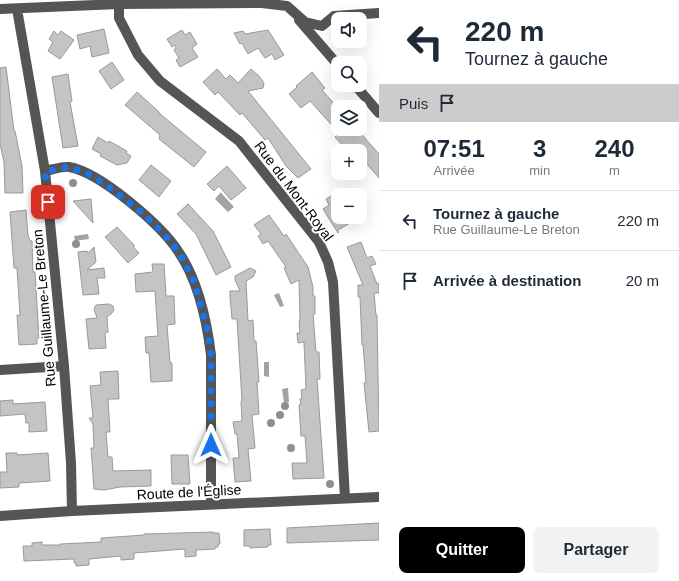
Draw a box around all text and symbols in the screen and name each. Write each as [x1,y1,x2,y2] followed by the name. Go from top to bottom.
[331,12,367,224] map controls
[331,12,367,48] button: sound
[399,16,451,68] icon: left
[465,16,544,47] text: 220 m
[465,49,608,69] text: Tournez à gauche
[331,56,367,92] button: search
[436,92,458,114] icon: arrive
[399,95,428,112] text: Puis
[331,100,367,136] button: layers
[423,135,485,162] text: 07:51
[533,135,546,162] text: 3
[595,135,635,162] text: 240
[251,138,337,244] street label: Rue du Mont-Royal
[331,144,367,180] button: +
[433,163,475,178] text: Arrivée
[529,163,550,178] text: min
[609,163,620,178] text: m
[31,185,65,219] pin
[331,188,367,224] button: −
[37,191,59,213] icon: arrive
[433,205,559,222] text: Tournez à gauche
[399,210,421,232] icon: left
[617,212,659,229] text: 220 m
[433,222,580,237] text: Rue Guillaume-Le Breton
[29,229,59,387] street label: Rue Guillaume-Le Breton
[399,270,421,292] icon: arrive
[433,272,581,289] text: Arrivée à destination
[626,272,659,289] text: 20 m
[190,424,232,466] position arrow
[136,481,242,503] street label: Route de l'Église
[399,527,525,573] button: Quitter
[533,527,659,573] button: Partager

